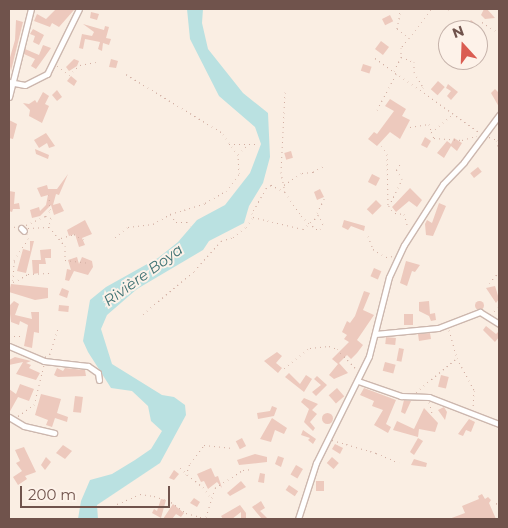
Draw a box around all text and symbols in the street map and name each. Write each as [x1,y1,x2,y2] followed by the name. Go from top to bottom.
[438,20,488,70] north arrow
[450,21,467,42] text: N
[100,240,186,310] water label: Rivière Boya
[22,476,172,508] scale bar
[28,485,76,504] text: 200 m

